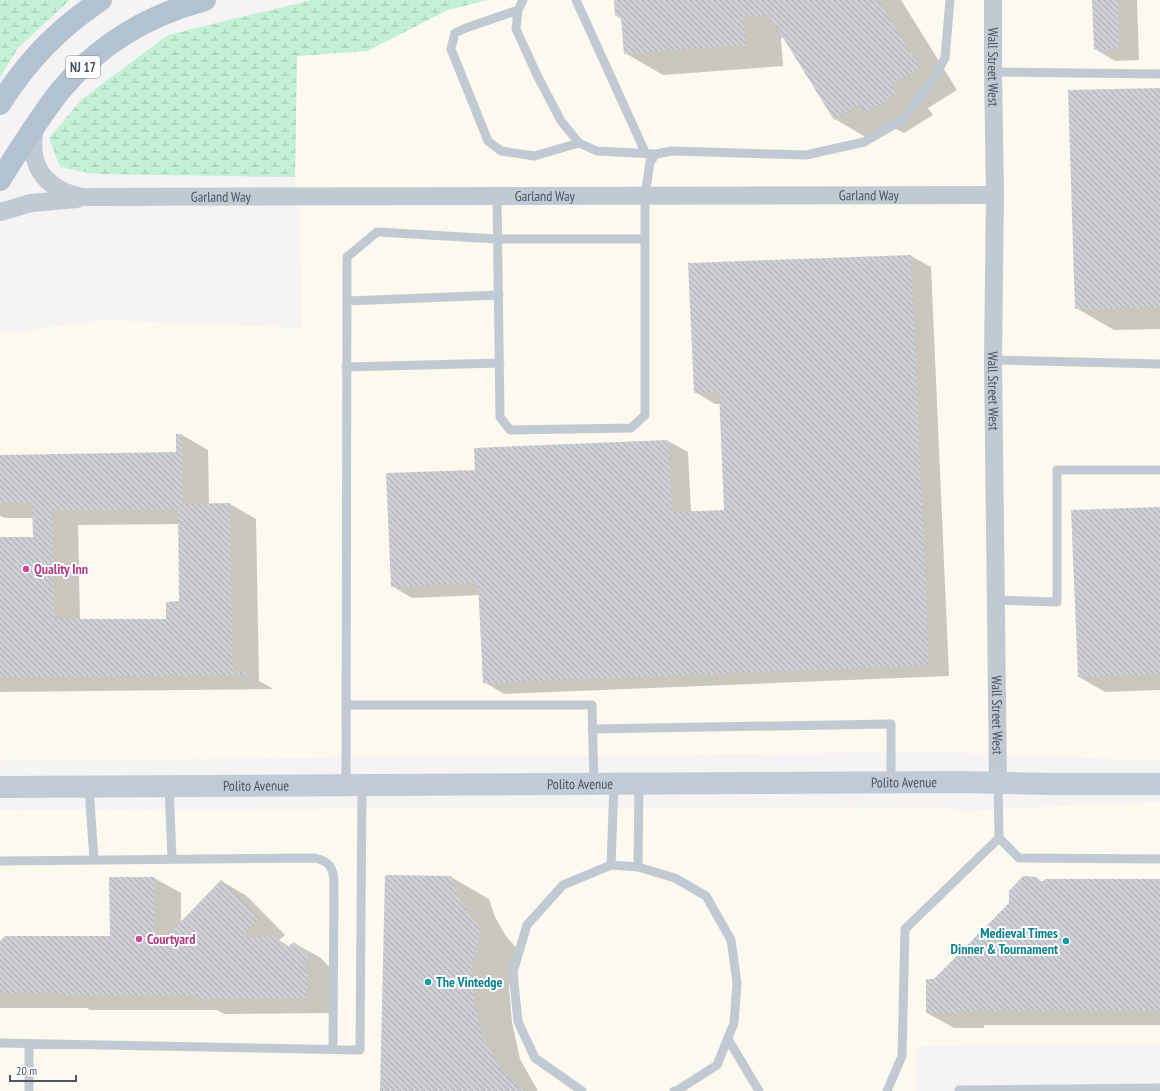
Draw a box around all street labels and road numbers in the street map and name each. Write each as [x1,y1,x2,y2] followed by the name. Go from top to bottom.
[984,27,1003,107] street label: Wall Street West
[66,56,100,78] road number: NJ 17
[839,186,900,204] street label: Garland Way
[515,187,576,205] street label: Garland Way
[191,188,252,206] street label: Garland Way
[984,351,1003,431] street label: Wall Street West
[988,675,1007,755] street label: Wall Street West
[871,773,937,791] street label: Polito Avenue
[547,775,613,793] street label: Polito Avenue
[223,776,289,795] street label: Polito Avenue

